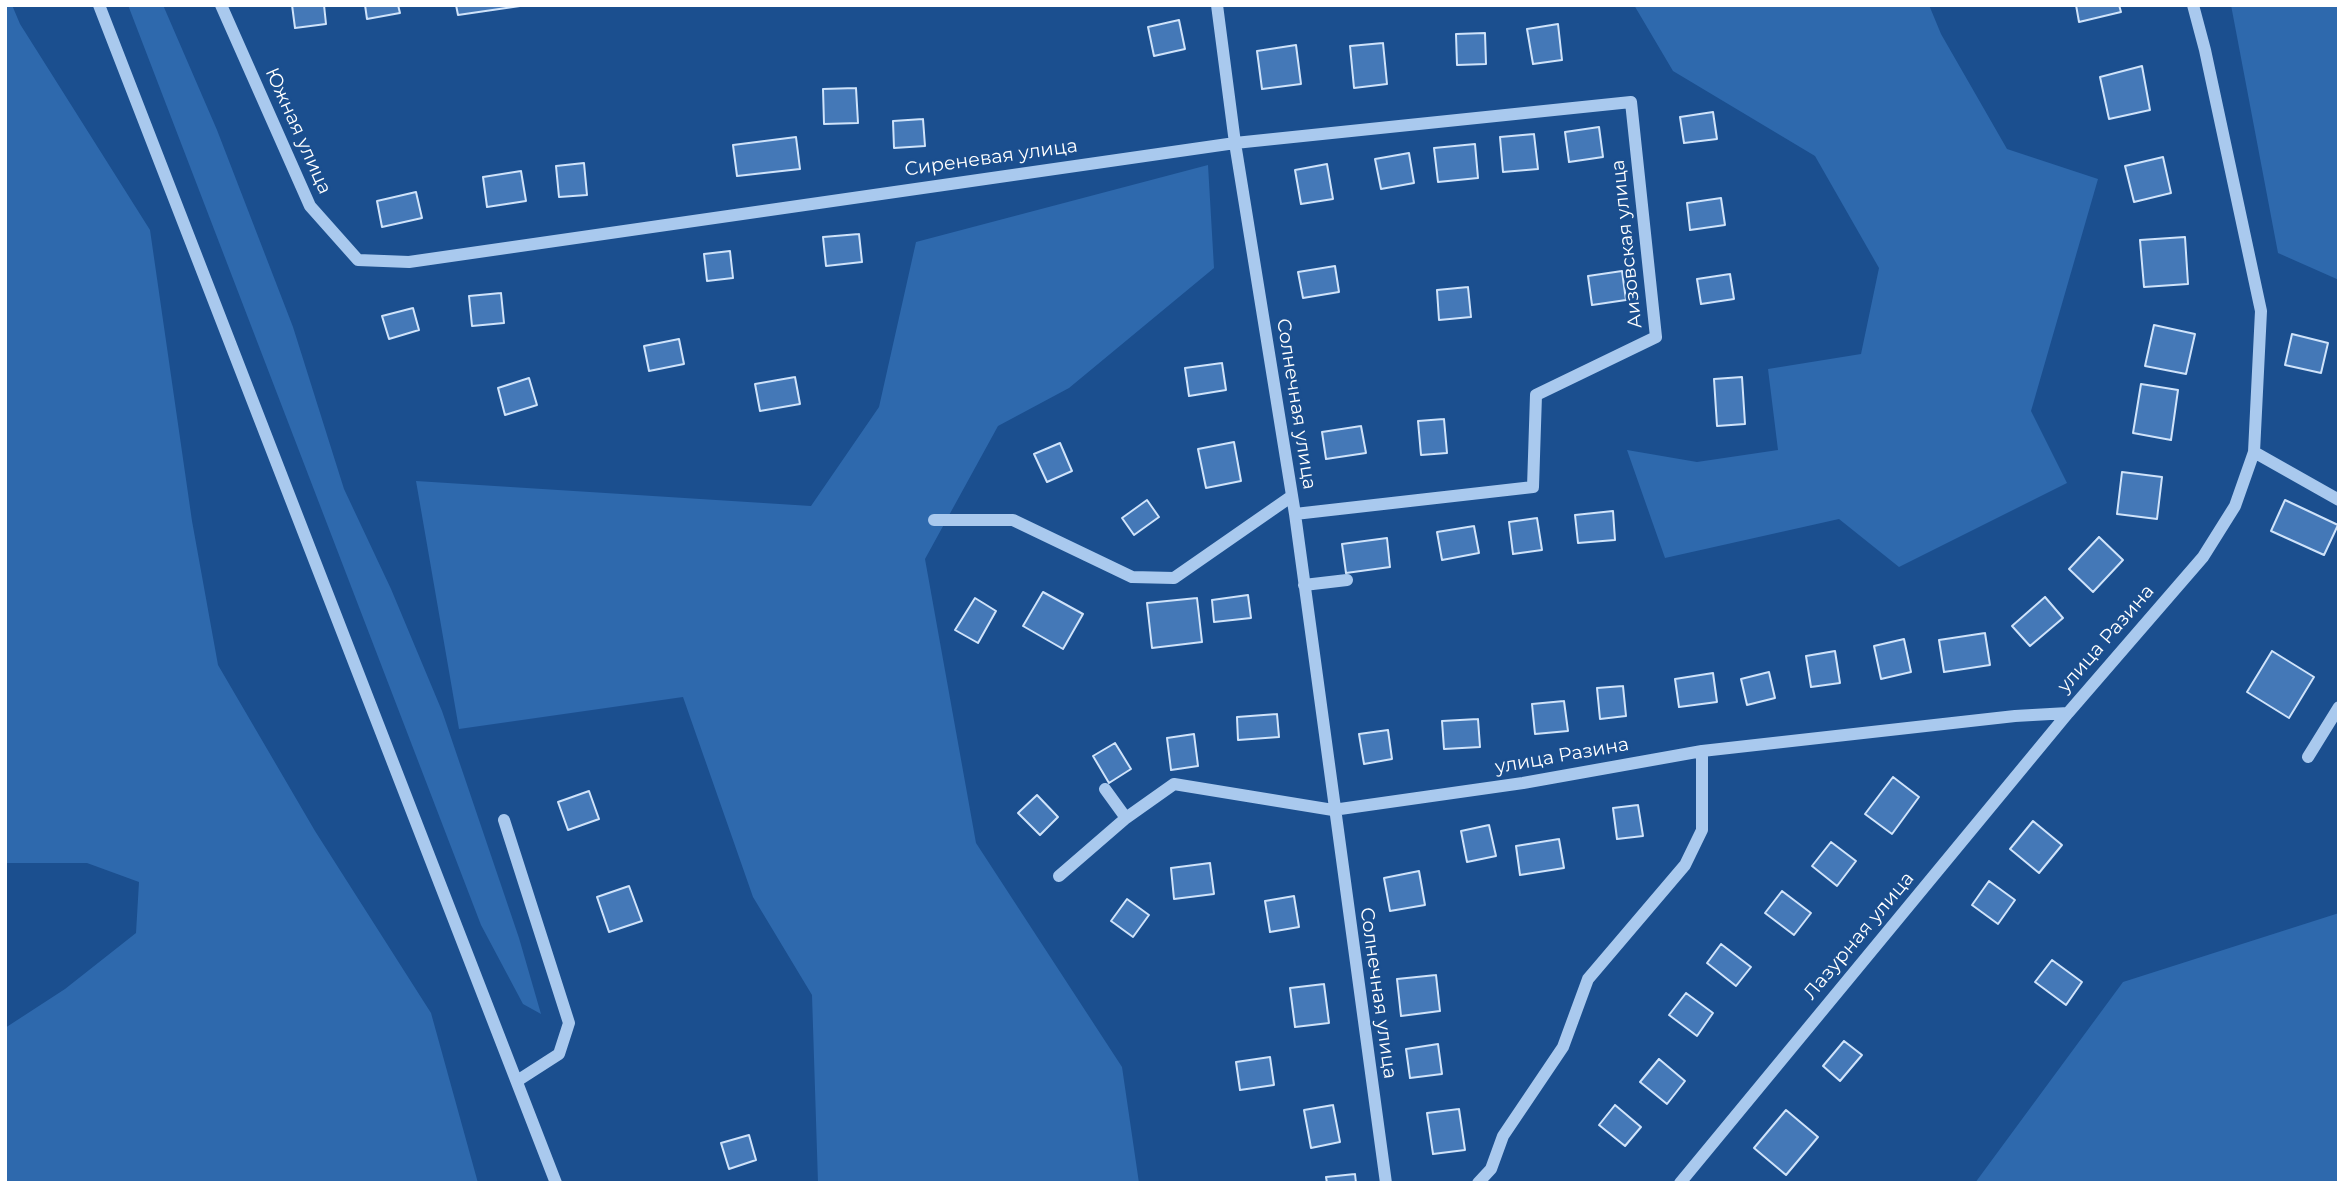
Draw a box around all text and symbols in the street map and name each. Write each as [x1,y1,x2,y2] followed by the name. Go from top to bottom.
[260,64,336,198] street label: Южная улица
[903,135,1079,181] street label: Сиреневая улица
[1607,159,1647,329] street label: Аизовская улица
[1271,317,1321,491] street label: Солнечная улица
[2053,580,2159,698] street label: улица Разина
[1493,733,1631,779] street label: улица Разина
[1799,868,1919,1004] street label: Лазурная улица
[1355,906,1401,1080] street label: Солнечная улица

